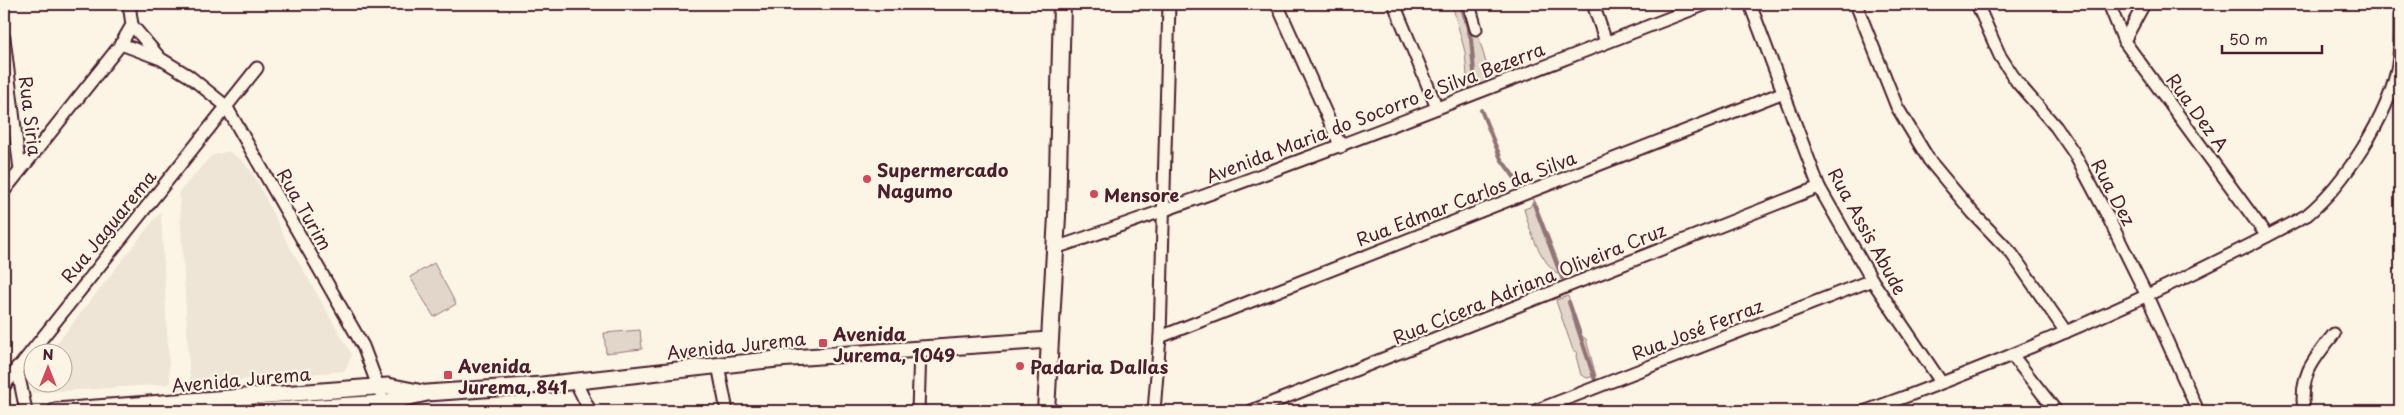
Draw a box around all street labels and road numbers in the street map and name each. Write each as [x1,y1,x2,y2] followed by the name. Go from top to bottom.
[1202,35,1549,189] street label: Avenida Maria do Socorro e Silva Bezerra
[2160,67,2236,157] street label: Rua Dez A
[13,75,49,158] street label: Rua Siria
[1352,144,1580,252] street label: Rua Edmar Carlos da Silva
[2085,154,2143,231] street label: Rua Dez
[271,163,339,255] street label: Rua Turim
[1822,163,1914,300] street label: Rua Assis Abude
[54,164,162,288] street label: Rua Jaguarema
[1388,216,1670,350] street label: Rua Cícera Adriana Oliveira Cruz
[1627,291,1767,366] street label: Rua José Ferraz
[665,324,807,366] street label: Avenida Jurema
[170,359,312,399] street label: Avenida Jurema

